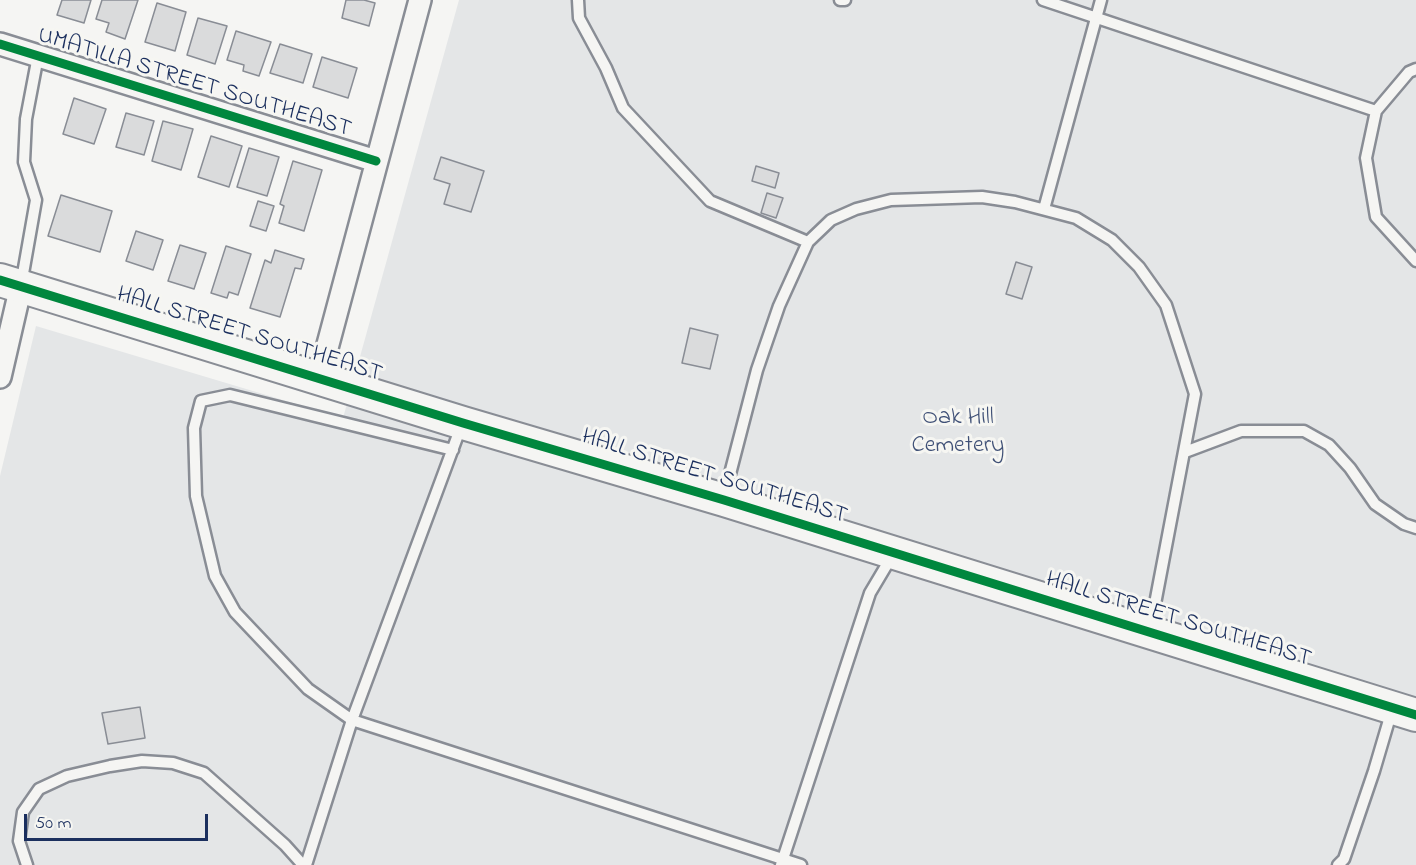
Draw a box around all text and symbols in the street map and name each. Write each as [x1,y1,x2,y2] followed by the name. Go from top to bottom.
[34,23,354,145] street label: UMATILLA STREET SOUTHEAST
[113,282,385,390] street label: HALL STREET SOUTHEAST
[912,405,1004,461] park label: Oak Hill Cemetery
[578,424,850,532] street label: HALL STREET SOUTHEAST
[1042,567,1314,675] street label: HALL STREET SOUTHEAST
[27,802,212,840] scale bar
[35,811,72,837] text: 50 m

